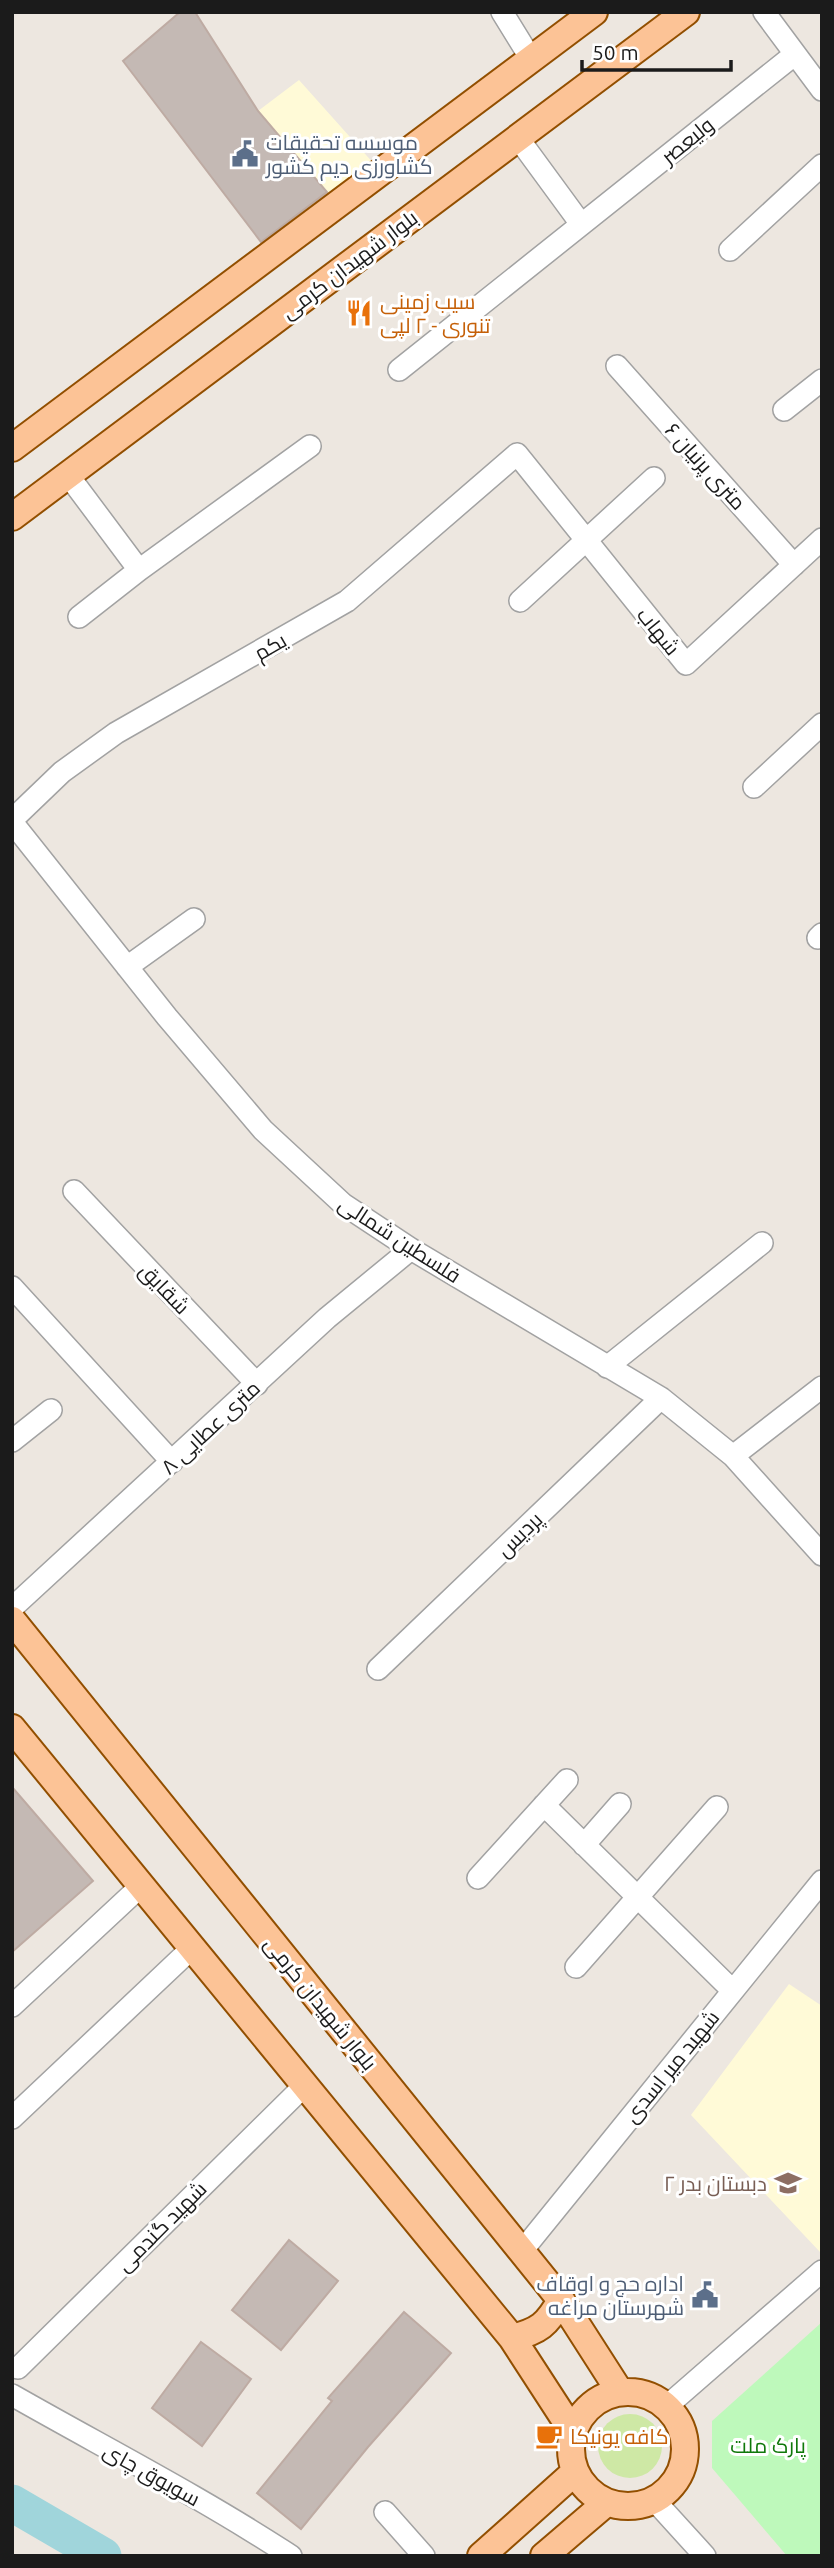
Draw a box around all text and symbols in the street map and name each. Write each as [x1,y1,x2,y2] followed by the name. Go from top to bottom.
[582,28,731,72] scale bar
[592,40,639,64] text: 50 m
[655,112,719,170] street label: ولیعصر
[265,130,433,181] place label: موسسه تحقیقات کشاورزی دیم کشور
[230,139,260,169] public building icon: موسسه تحقیقات کشاورزی دیم کشور
[276,205,423,325] street label: بلوار شهیدان کرمی
[380,289,491,339] place label: سیب زمینی تنوری - ۲ لپی
[344,298,374,328] restaurant icon: سیب زمینی تنوری - ۲ لپی
[659,418,751,516] street label: ۶ متری پرنیان
[631,602,685,661] street label: شهاب
[250,627,292,667] street label: یکم
[333,1191,466,1289] street label: فلسطین شمالی
[134,1258,195,1320] street label: شقایق
[156,1375,266,1480] street label: ۸ متری عطایی
[491,1506,549,1563] street label: پردیس
[258,1931,382,2076] street label: بلوار شهیدان کرمی
[618,2005,725,2128] street label: شهید میر اسدی
[773,2168,803,2198] school or university icon: دبستان بدر ۲
[664,2171,767,2197] place label: دبستان بدر ۲
[111,2176,212,2277] street label: شهید گندمی
[536,2271,684,2321] place label: اداره حج و اوقاف شهرستان مراغه
[690,2280,720,2310] public building icon: اداره حج و اوقاف شهرستان مراغه
[534,2421,564,2451] cafe icon: کافه یونیکا
[570,2424,669,2449] place label: کافه یونیکا
[730,2433,806,2460] park label: پارک ملت
[98,2438,205,2513] street label: سویوق چای

